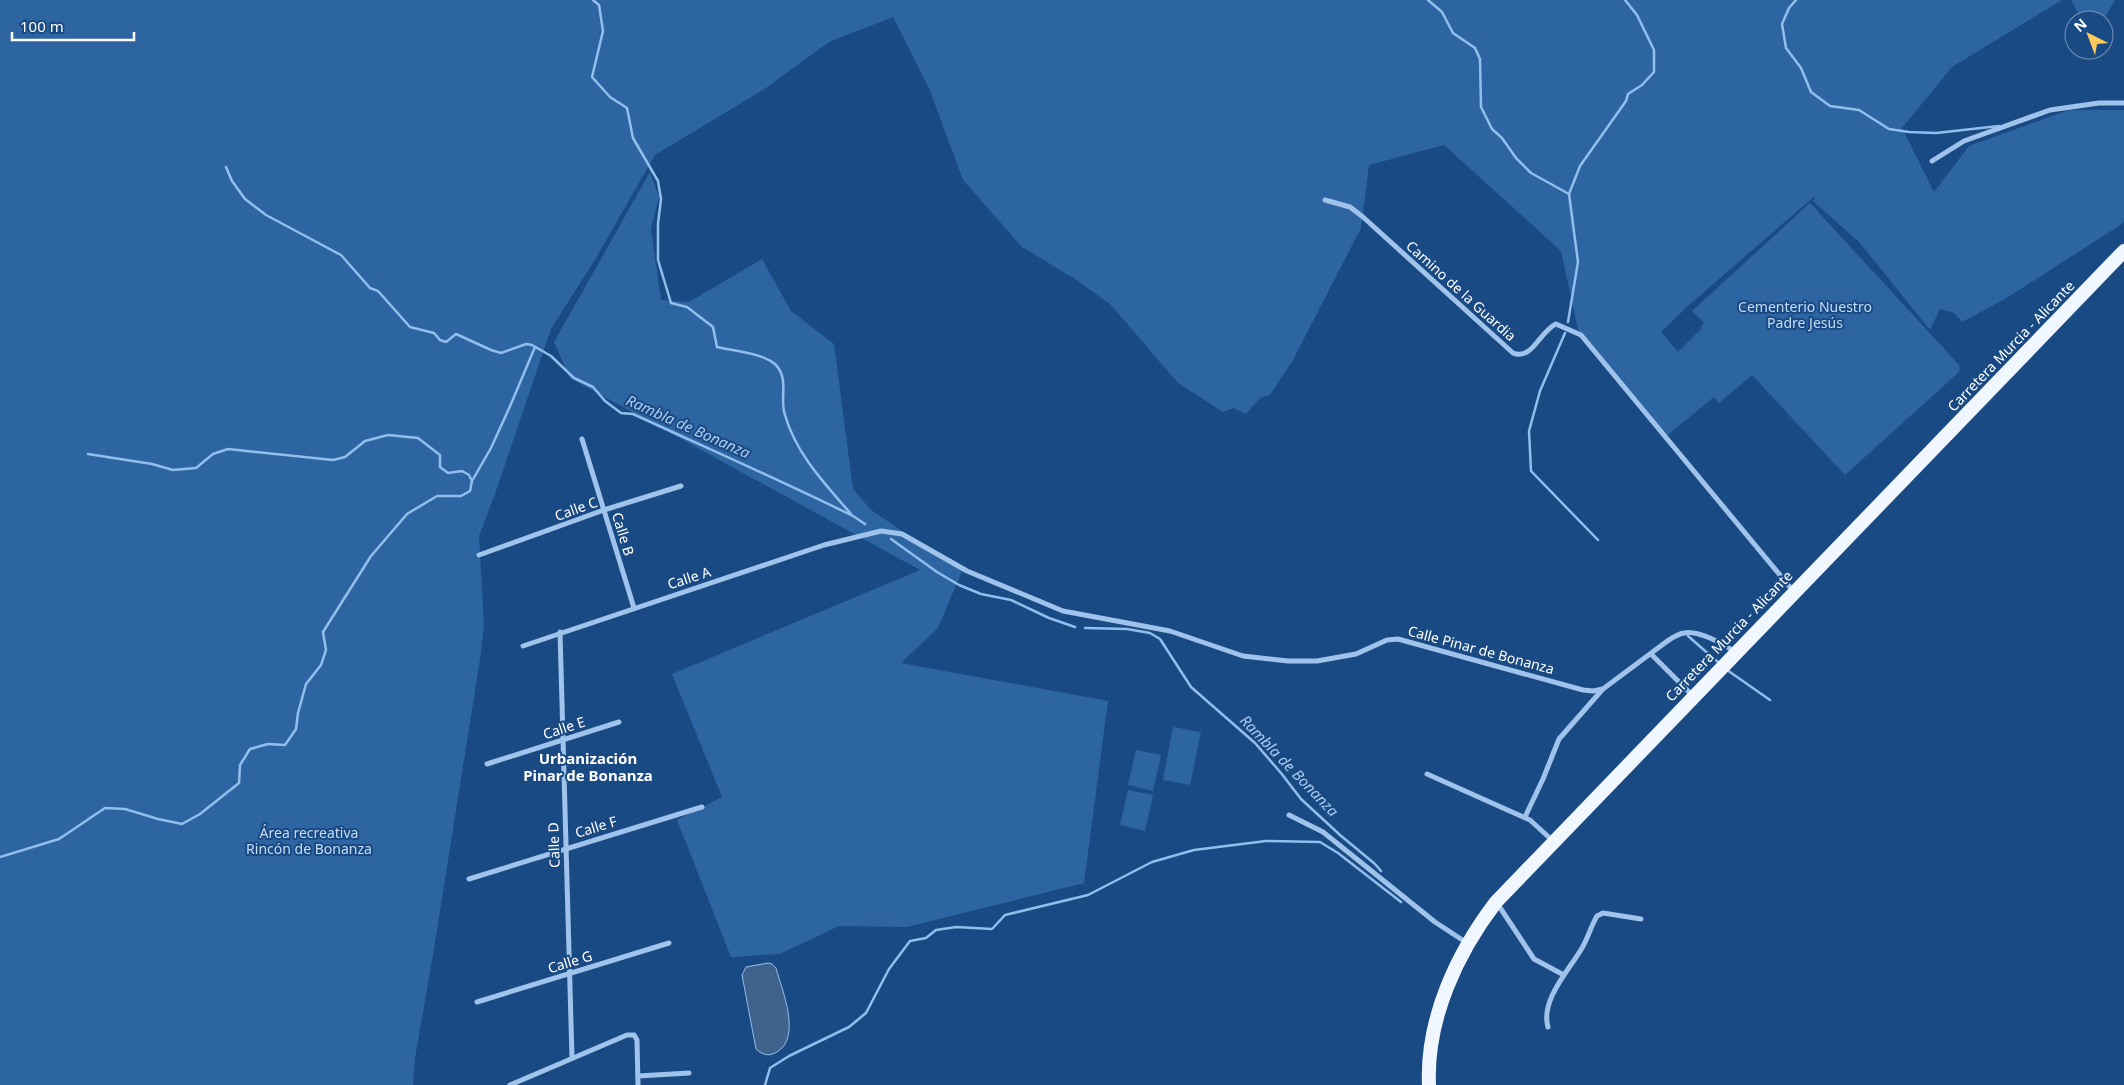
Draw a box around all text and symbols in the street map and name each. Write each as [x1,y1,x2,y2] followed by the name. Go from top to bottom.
[12,10,135,42] scale bar
[2064,10,2114,60] north arrow
[2069,14,2091,36] text: N
[20,16,64,36] text: 100 m
[1402,236,1520,345] street label: Camino de la Guardia
[1943,276,2078,415] street label: Carretera Murcia - Alicante
[1738,297,1872,332] park label: Cementerio Nuestro Padre Jesús
[623,390,754,463] water label: Rambla de Bonanza
[552,492,600,525] street label: Calle C
[608,510,639,558] street label: Calle B
[665,562,713,593] street label: Calle A
[1661,566,1796,705] street label: Carretera Murcia - Alicante
[1406,621,1556,678] street label: Calle Pinar de Bonanza
[1236,710,1344,821] water label: Rambla de Bonanza
[540,712,587,743] street label: Calle E
[523,748,653,785] district label: Urbanización Pinar de Bonanza
[573,811,619,842] street label: Calle F
[543,822,564,868] street label: Calle D
[246,823,372,858] park label: Área recreativa Rincón de Bonanza
[545,946,594,977] street label: Calle G

